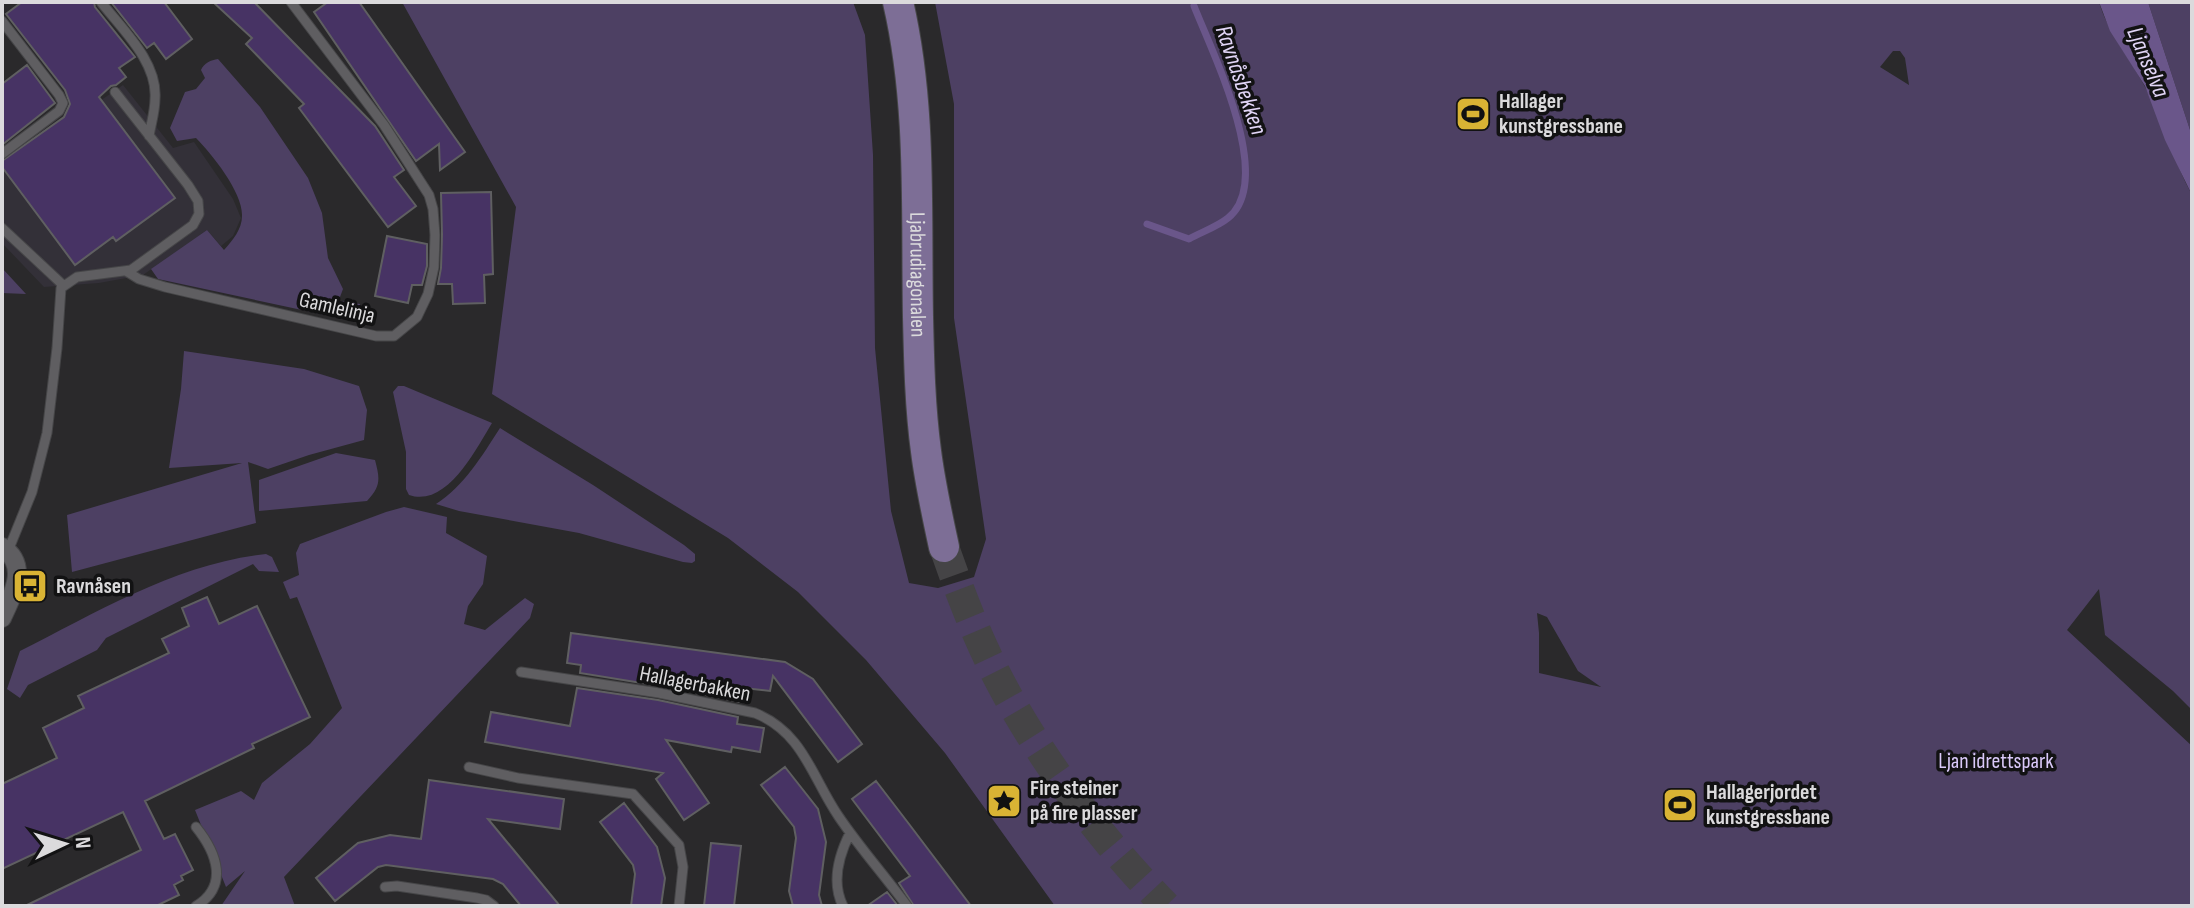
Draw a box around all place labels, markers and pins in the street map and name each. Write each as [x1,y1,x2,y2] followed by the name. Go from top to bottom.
[1499,88,1623,140] place label: Hallager kunstgressbane
[1454,95,1492,133] sports icon: Hallager kunstgressbane
[11,567,49,605] bus stop icon: Ravnåsen
[56,573,131,600] place label: Ravnåsen
[1030,775,1138,827] place label: Fire steiner på fire plasser
[1706,779,1830,831] place label: Hallagerjordet kunstgressbane
[985,782,1023,820] place icon: Fire steiner på fire plasser
[1661,786,1699,824] sports icon: Hallagerjordet kunstgressbane

